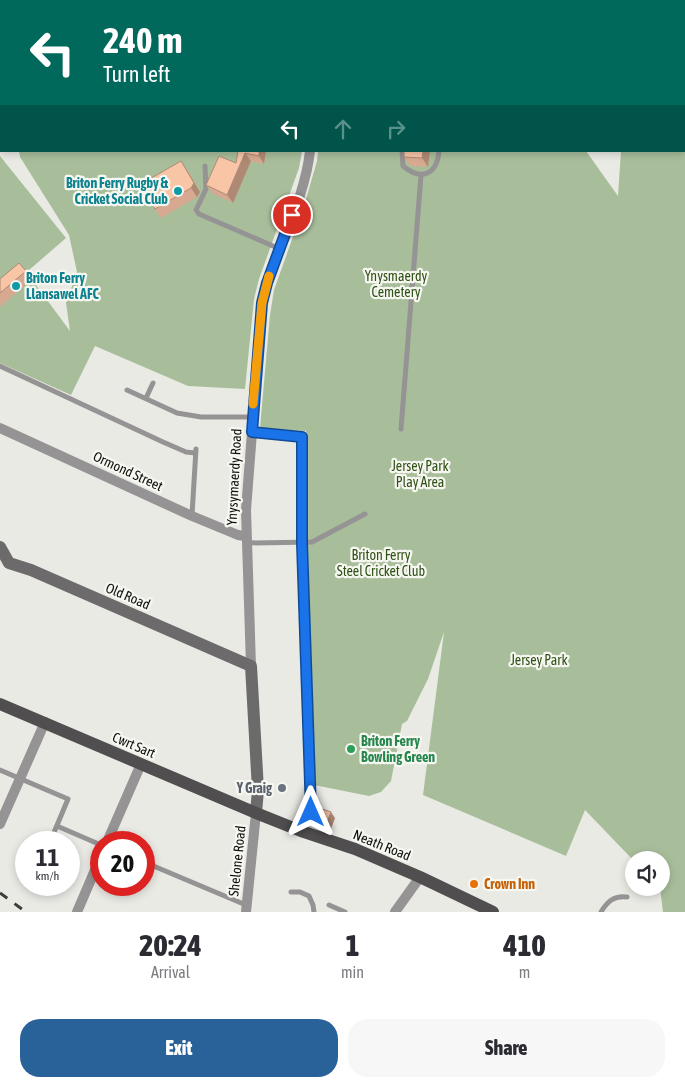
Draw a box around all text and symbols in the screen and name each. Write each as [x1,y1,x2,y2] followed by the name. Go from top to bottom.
[20,20,85,85] icon: left
[103,20,182,60] text: 240 m
[103,61,170,87] text: Turn left
[276,115,304,143] icon: left
[329,115,357,143] icon: ahead
[382,115,410,143] icon: right
[66,175,169,207] place label: Briton Ferry Rugby & Cricket Social Club
[172,185,184,197] marker: Briton Ferry Rugby & Cricket Social Club
[271,194,313,236] pin
[278,201,306,229] icon: arrive
[365,268,428,300] park label: Ynysmaerdy Cemetery
[26,270,100,302] place label: Briton Ferry Llansawel AFC
[10,280,22,292] marker: Briton Ferry Llansawel AFC
[223,428,245,526] street label: Ynysymaerdy Road
[91,448,165,494] street label: Ormond Street
[391,458,449,490] park label: Jersey Park Play Area
[337,547,426,579] park label: Briton Ferry Steel Cricket Club
[103,579,153,613] street label: Old Road
[510,652,568,668] park label: Jersey Park
[110,729,158,761] street label: Cwrt Sart
[361,733,435,765] place label: Briton Ferry Bowling Green
[345,743,357,755] marker: Briton Ferry Bowling Green
[236,780,273,796] place label: Y Graig
[276,782,288,794] marker: Y Graig
[284,785,336,837] position arrow
[225,825,249,897] street label: Shelone Road
[351,826,413,864] street label: Neath Road
[90,831,155,896] speed limit sign: 20
[36,843,59,871] text: 11
[625,851,670,896] map controls
[625,851,670,896] button: sound
[36,869,59,883] text: km/h
[484,876,535,892] place label: Crown Inn
[468,878,480,890] marker: Crown Inn
[139,928,202,962] text: 20:24
[345,928,360,962] text: 1
[503,928,546,962] text: 410
[151,963,190,981] text: Arrival
[341,963,364,981] text: min
[519,963,530,981] text: m
[20,1019,338,1077] button: Exit
[348,1019,665,1077] button: Share

